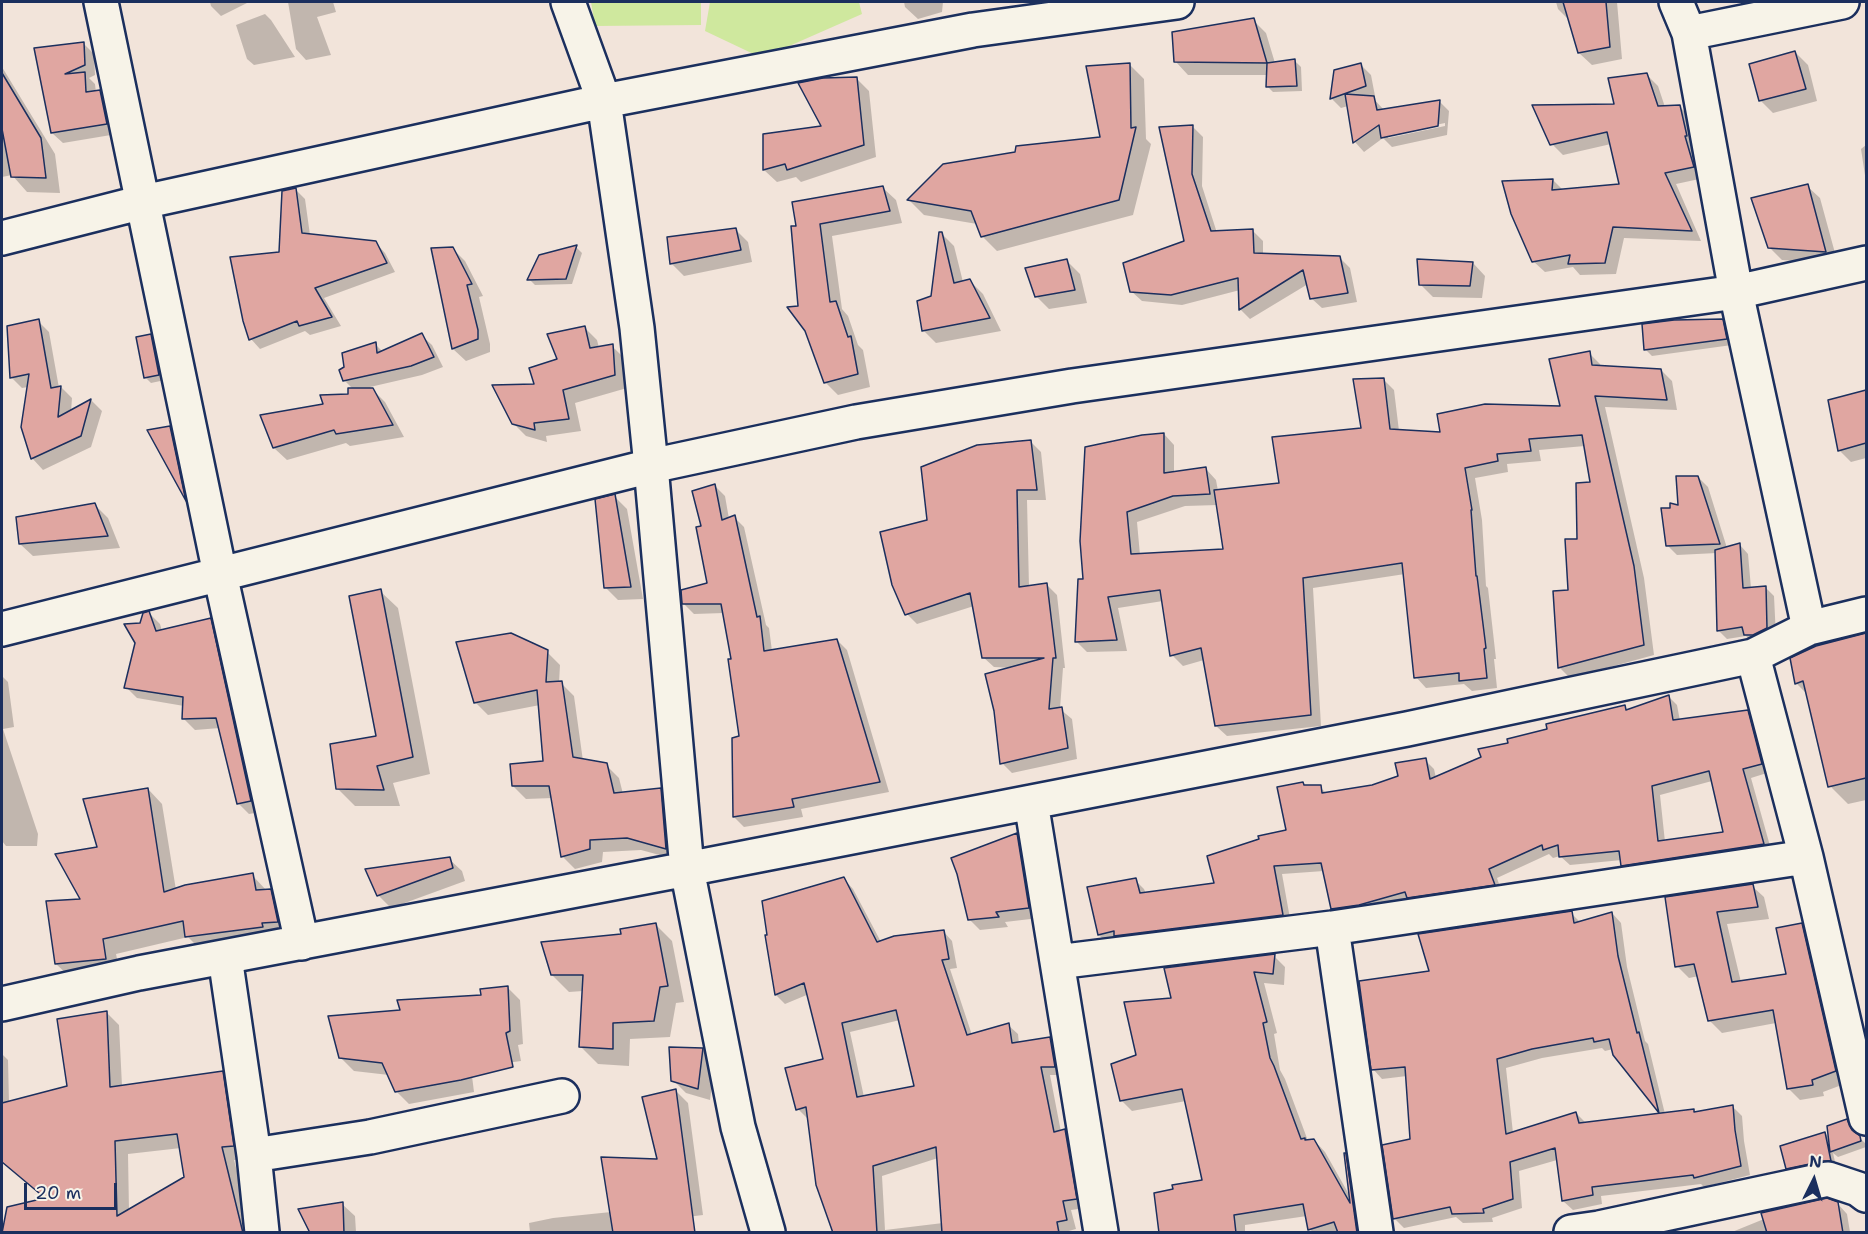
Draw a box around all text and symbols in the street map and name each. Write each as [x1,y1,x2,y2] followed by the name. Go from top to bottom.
[1784,1150,1844,1210] north arrow
[1808,1151,1823,1173] text: N
[27,1171,120,1209] scale bar
[35,1181,81,1205] text: 20 m

